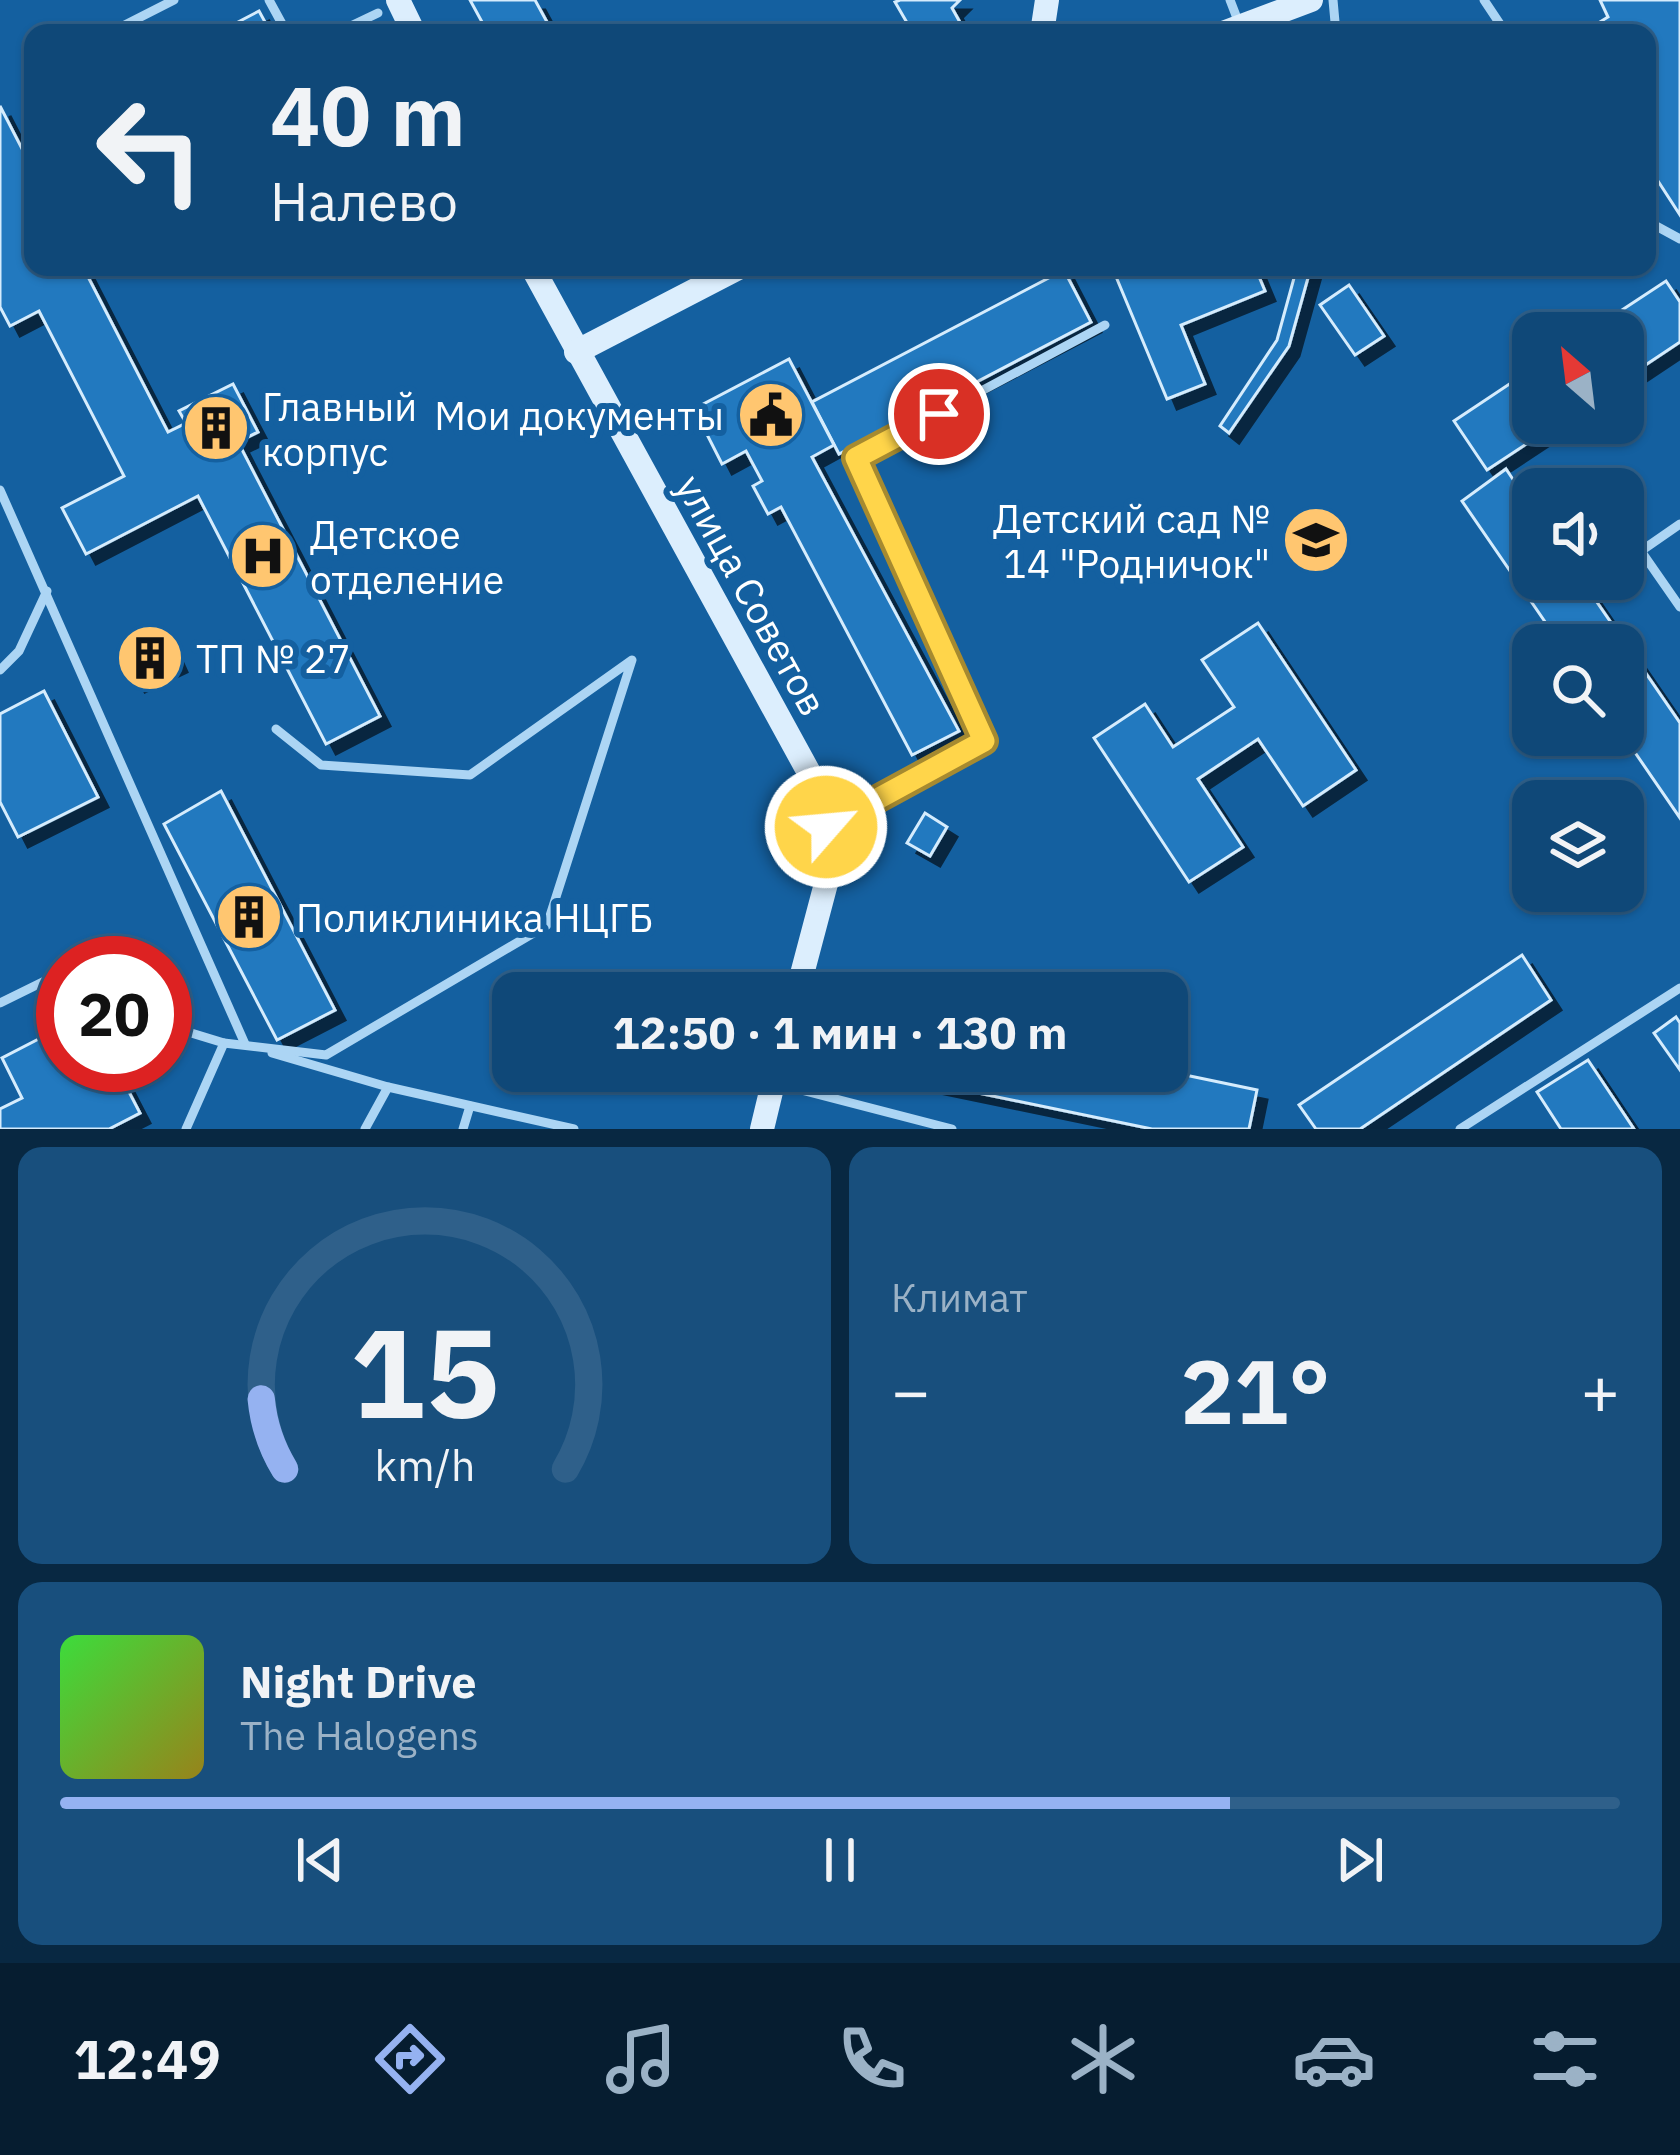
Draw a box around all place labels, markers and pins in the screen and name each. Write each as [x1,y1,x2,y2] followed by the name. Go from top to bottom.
[888,363,990,465] pin
[736,380,806,450] public building icon: Мои документы
[262,381,417,477] place label: Главный корпус
[434,390,724,441] place label: Мои документы
[181,393,251,463] building icon: Главный корпус
[993,493,1270,589] place label: Детский сад № 14 "Родничок"
[1281,505,1351,575] school or university icon: Детский сад № 14 "Родничок"
[310,509,504,605] place label: Детское отделение
[228,521,298,591] hospital icon: Детское отделение
[115,623,185,693] building icon: ТП № 27
[196,633,351,684] place label: ТП № 27
[214,882,284,952] building icon: Поликлиника НЦГБ
[296,892,653,943] place label: Поликлиника НЦГБ

